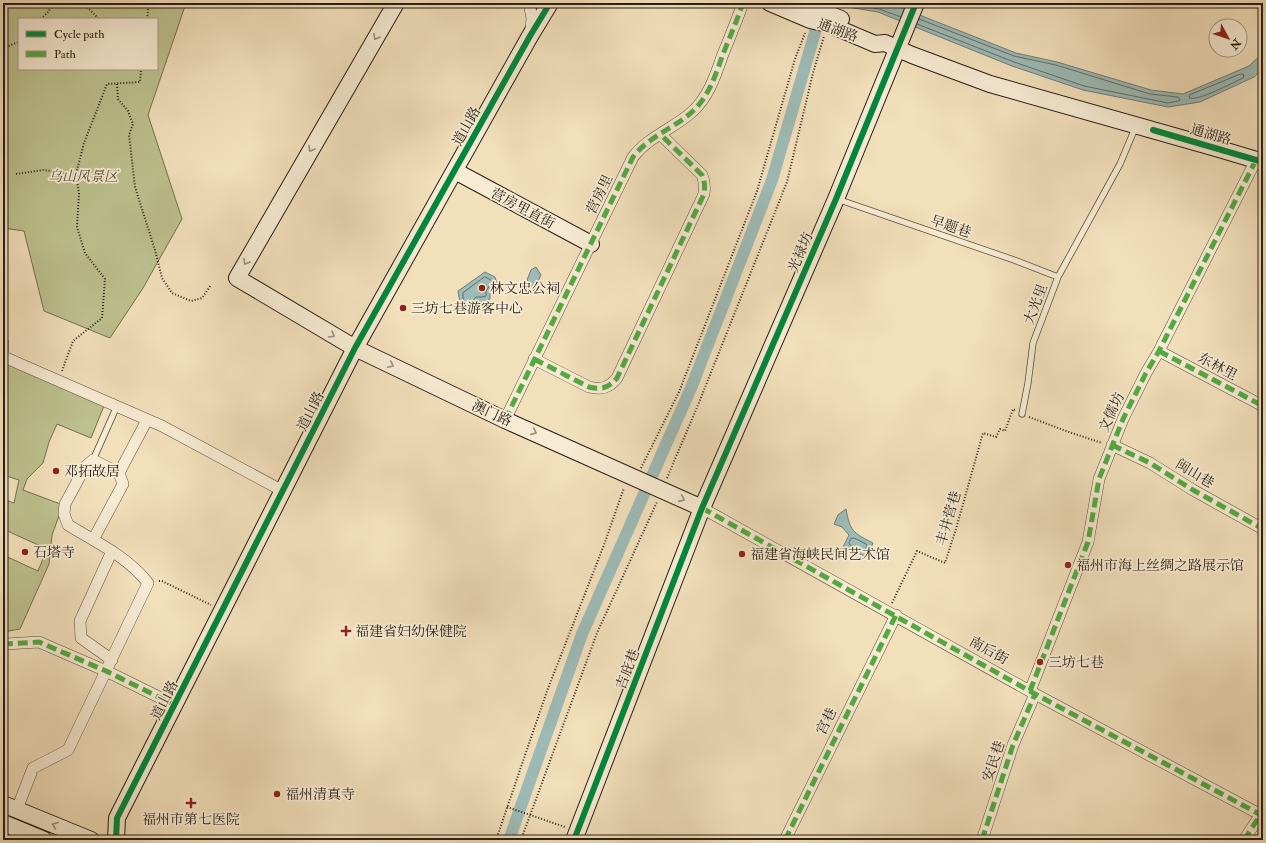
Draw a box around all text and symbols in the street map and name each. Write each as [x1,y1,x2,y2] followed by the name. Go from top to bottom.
[815,15,860,46] street label: 通湖路
[18,18,158,70] legend
[1208,18,1248,58] north arrow
[54,27,105,42] text: Cycle path
[374,33,381,40] one-way arrow
[1226,35,1244,53] text: N
[54,47,77,62] text: Path
[449,104,484,149] street label: 道山路
[1188,121,1233,148] street label: 通湖路
[309,145,316,152] one-way arrow
[48,168,120,185] park label: 乌山风景区
[583,172,616,217] street label: 营房里
[488,185,558,232] street label: 营房里直街
[928,212,973,241] street label: 早题巷
[784,230,816,275] street label: 光禄坊
[243,258,250,265] one-way arrow
[490,280,560,297] place label: 林文忠公祠
[1020,282,1051,327] street label: 大光里
[477,283,487,293] marker: 林文忠公祠
[411,300,523,317] place label: 三坊七巷游客中心
[398,303,408,313] marker: 三坊七巷游客中心
[328,330,335,337] one-way arrow
[1195,349,1240,384] street label: 东林里
[386,360,394,368] one-way arrow
[293,389,328,434] street label: 道山路
[1095,390,1128,435] street label: 文儒坊
[469,397,514,430] street label: 澳门路
[530,428,537,436] one-way arrow
[1172,455,1217,492] street label: 闽山巷
[64,463,120,480] place label: 邓拓故居
[51,466,61,476] marker: 邓拓故居
[933,489,964,547] street label: 丰井营巷
[678,494,686,502] one-way arrow
[33,544,75,561] place label: 石塔寺
[750,546,890,563] place label: 福建省海峡民间艺术馆
[20,547,30,557] marker: 石塔寺
[737,549,747,559] marker: 福建省海峡民间艺术馆
[1076,557,1244,574] place label: 福州市海上丝绸之路展示馆
[1063,560,1073,570] marker: 福州市海上丝绸之路展示馆
[355,623,467,640] place label: 福建省妇幼保健院
[340,625,352,637] marker: 福建省妇幼保健院
[966,633,1011,668] street label: 南后街
[612,647,643,692] street label: 吉庇巷
[1048,654,1104,671] place label: 三坊七巷
[1035,657,1045,667] marker: 三坊七巷
[147,678,182,723] street label: 道山路
[813,705,840,738] street label: 宫巷
[979,739,1008,784] street label: 安民巷
[285,786,355,803] place label: 福州清真寺
[272,789,282,799] marker: 福州清真寺
[185,797,197,809] marker: 福州市第七医院
[142,811,240,828] place label: 福州市第七医院
[51,822,59,830] one-way arrow

